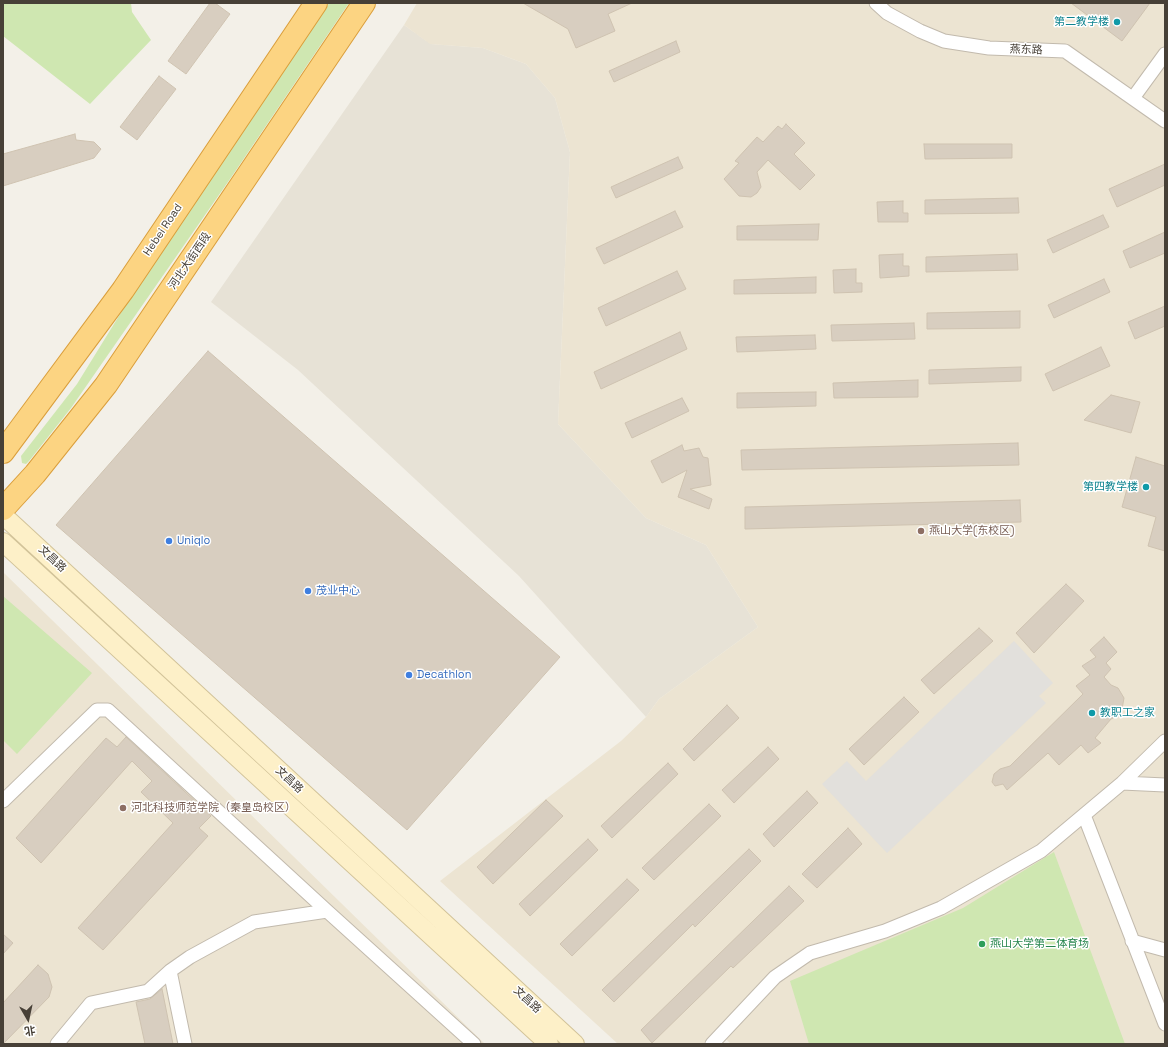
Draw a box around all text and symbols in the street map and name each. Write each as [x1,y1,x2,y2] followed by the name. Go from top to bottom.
[1054,15,1109,29] place label: 第二教学楼
[1112,17,1122,27] marker: 第二教学楼
[1009,43,1043,57] street label: 燕东路
[141,202,185,258] street label: Hebei Road
[166,230,214,292] street label: 河北大街西段
[1083,480,1138,494] place label: 第四教学楼
[1141,482,1151,492] marker: 第四教学楼
[929,524,1014,538] place label: 燕山大学(东校区)
[916,526,926,536] marker: 燕山大学(东校区)
[177,534,210,548] place label: Uniqlo
[164,536,174,546] marker: Uniqlo
[35,543,69,575] street label: 文昌路
[316,584,360,598] place label: 茂业中心
[303,586,313,596] marker: 茂业中心
[417,668,471,682] place label: Decathlon
[404,670,414,680] marker: Decathlon
[1100,706,1155,720] place label: 教职工之家
[1087,708,1097,718] marker: 教职工之家
[272,764,306,796] street label: 文昌路
[131,801,296,815] place label: 河北科技师范学院（秦皇岛校区）
[118,803,128,813] marker: 河北科技师范学院（秦皇岛校区）
[990,937,1089,951] place label: 燕山大学第二体育场
[977,939,987,949] marker: 燕山大学第二体育场
[510,984,544,1016] street label: 文昌路
[8,999,48,1039] north arrow
[23,1023,36,1039] text: 北

